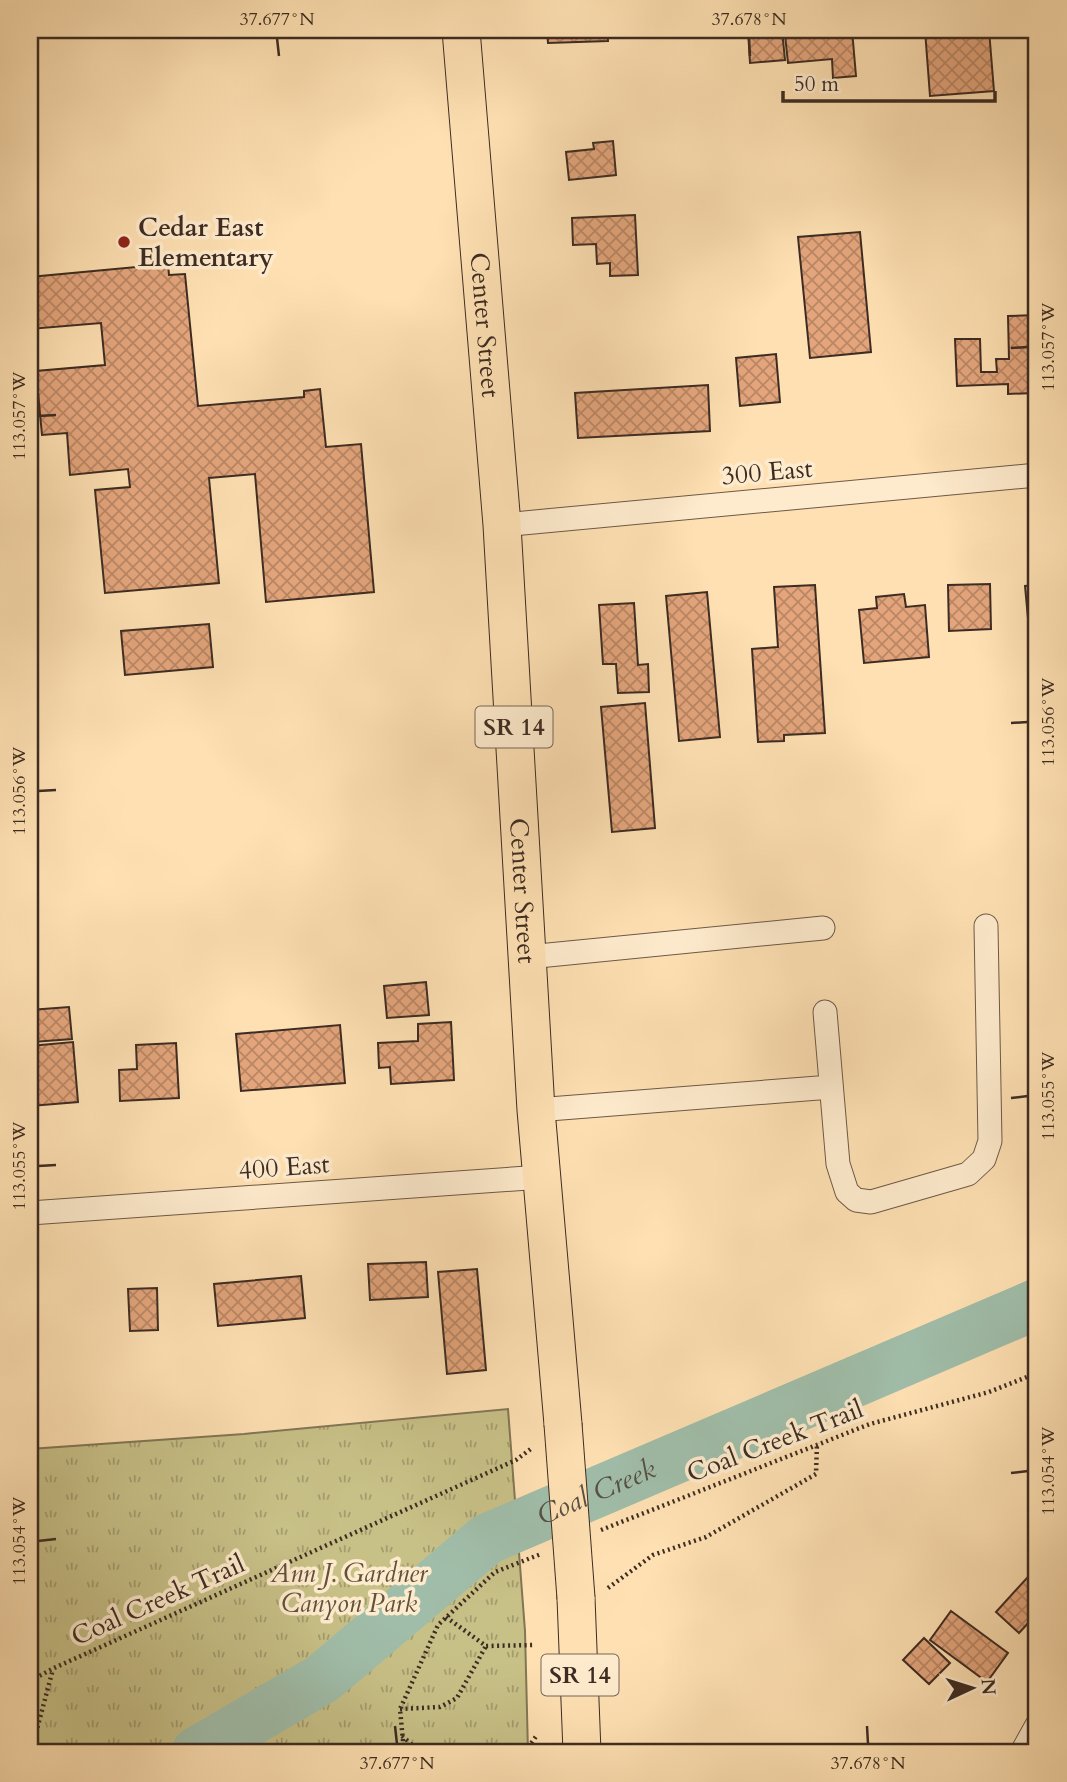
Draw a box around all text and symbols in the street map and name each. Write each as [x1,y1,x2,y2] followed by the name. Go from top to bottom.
[239,7,315,32] text: 37.677°N
[711,7,787,32] text: 37.678°N
[783,60,995,104] scale bar
[794,70,839,99] text: 50 m
[138,210,274,275] place label: Cedar East Elementary
[116,234,132,250] marker: Cedar East Elementary
[462,251,509,399] street label: Center Street
[1036,302,1061,392] text: 113.057°W
[7,371,32,461] text: 113.057°W
[720,451,814,493] street label: 300 East
[1036,677,1061,767] text: 113.056°W
[476,706,552,748] road number: SR 14
[7,746,32,836] text: 113.056°W
[502,817,545,964] street label: Center Street
[1036,1051,1061,1141] text: 113.055°W
[7,1121,32,1211] text: 113.055°W
[237,1146,331,1188] street label: 400 East
[682,1391,869,1491] street label: Coal Creek Trail
[1036,1426,1061,1516] text: 113.054°W
[531,1450,662,1534] water label: Coal Creek
[7,1496,32,1586] text: 113.054°W
[66,1546,251,1654] street label: Coal Creek Trail
[269,1556,429,1621] park label: Ann J. Gardner Canyon Park
[937,1652,1007,1722] north arrow
[542,1654,618,1695] road number: SR 14
[974,1678,1002,1697] text: N
[359,1751,435,1776] text: 37.677°N
[830,1751,906,1776] text: 37.678°N

